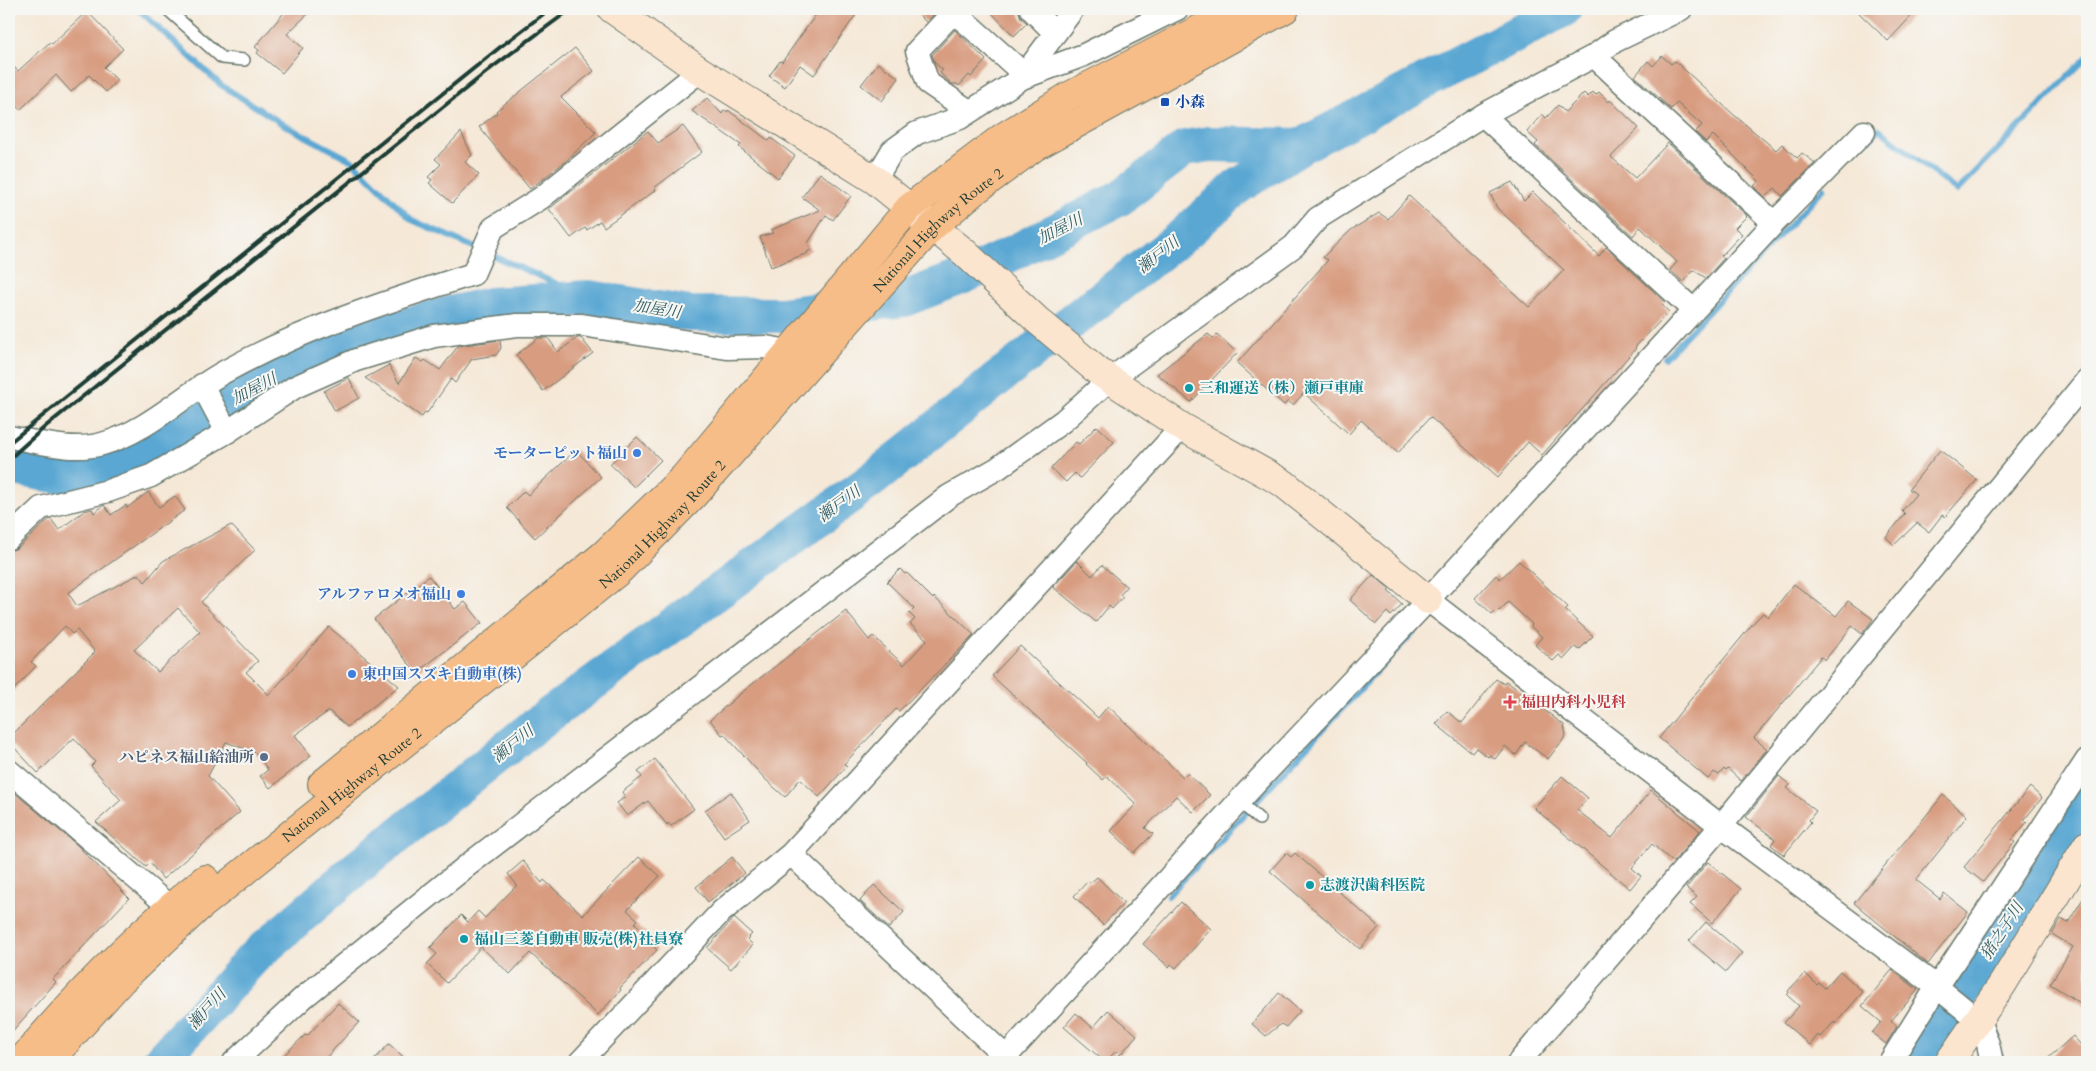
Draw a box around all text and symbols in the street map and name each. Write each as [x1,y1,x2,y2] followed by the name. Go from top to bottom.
[1175,92,1205,112] place label: 小森
[1159,96,1171,108] marker: 小森
[869,163,1008,297] street label: National Highway Route 2
[1034,207,1088,250] water label: 加屋川
[1132,230,1185,278] water label: 瀬戸川
[632,294,684,324] water label: 加屋川
[228,367,282,410] water label: 加屋川
[1199,378,1364,398] place label: 三和運送（株）瀬戸車庫
[1183,382,1195,394] marker: 三和運送（株）瀬戸車庫
[493,443,627,463] place label: モーターピット福山
[631,447,643,459] marker: モーターピット福山
[595,456,730,593] street label: National Highway Route 2
[813,480,866,527] water label: 瀬戸川
[317,584,451,604] place label: アルファロメオ福山
[455,588,467,600] marker: アルファロメオ福山
[362,664,522,684] place label: 東中国スズキ自動車(株)
[346,668,358,680] marker: 東中国スズキ自動車(株)
[1521,692,1626,712] place label: 福田内科小児科
[1503,695,1517,709] marker: 福田内科小児科
[487,719,540,768] water label: 瀬戸川
[278,723,426,847] street label: National Highway Route 2
[119,747,254,767] place label: ハピネス福山給油所
[258,751,270,763] marker: ハピネス福山給油所
[1320,875,1425,895] place label: 志渡沢歯科医院
[1304,879,1316,891] marker: 志渡沢歯科医院
[1975,897,2030,964] water label: 猪之子川
[474,929,683,949] place label: 福山三菱自動車 販売(株)社員寮
[458,933,470,945] marker: 福山三菱自動車 販売(株)社員寮
[183,982,233,1034] water label: 瀬戸川

